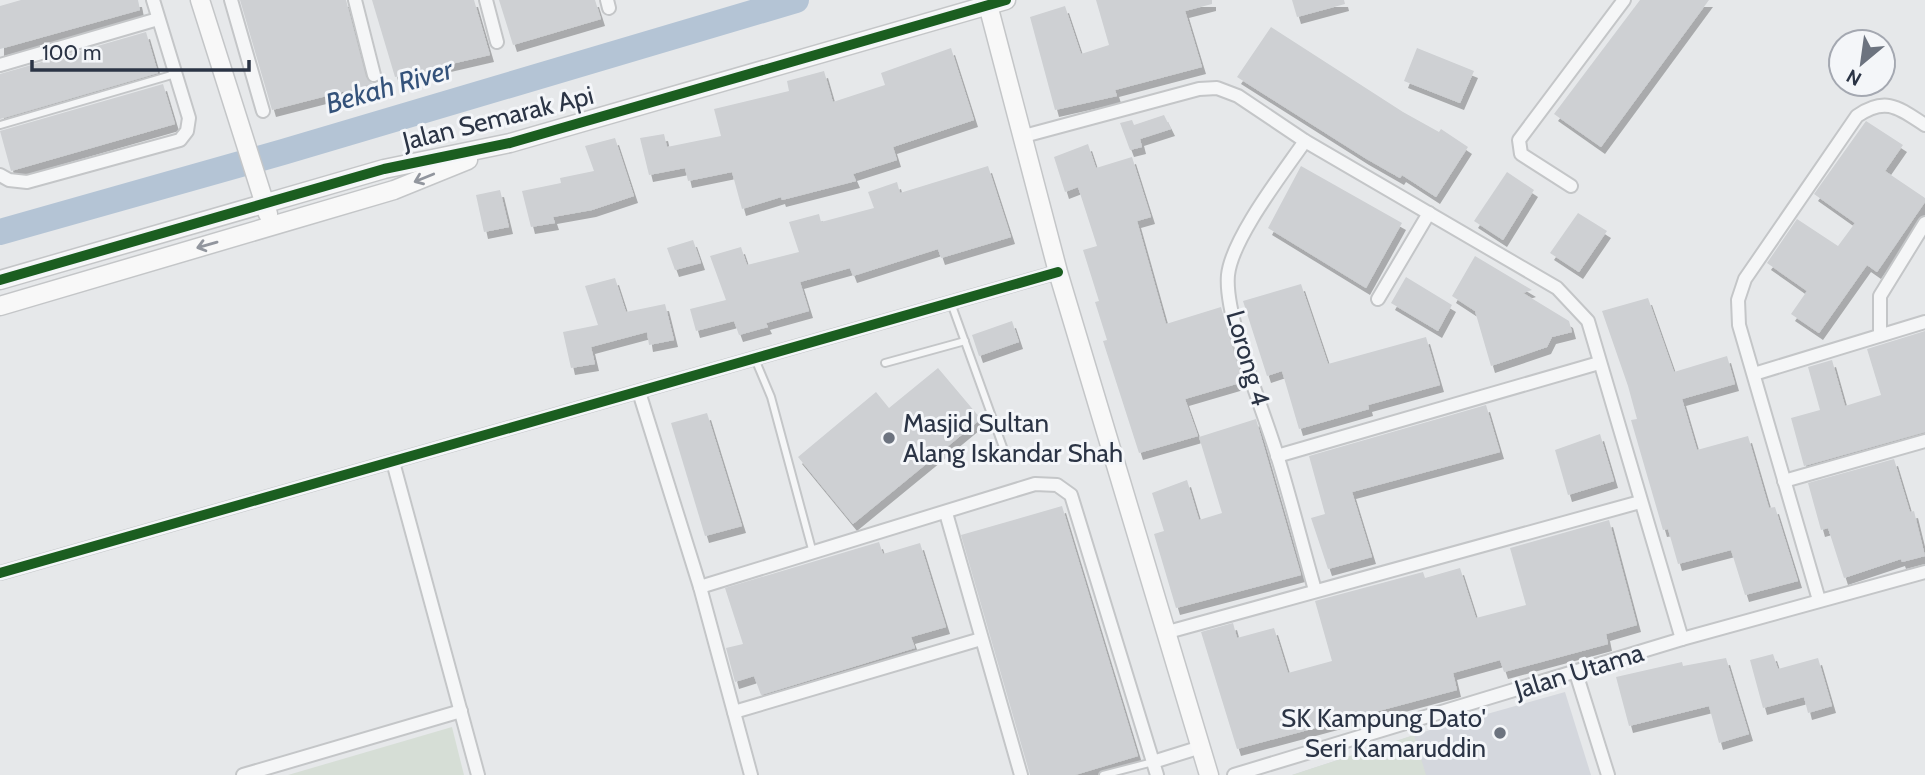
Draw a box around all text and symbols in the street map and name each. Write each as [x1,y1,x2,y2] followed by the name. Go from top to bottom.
[32,28,248,72] scale bar
[1827,28,1897,98] north arrow
[42,40,101,65] text: 100 m
[321,51,458,120] water label: Bekah River
[1843,64,1865,91] text: N
[398,79,597,157] street label: Jalan Semarak Api
[414,172,435,185] one-way arrow
[196,239,218,252] one-way arrow
[1219,307,1277,409] street label: Lorong 4
[903,407,1123,469] place label: Masjid Sultan Alang Iskandar Shah
[881,430,897,446] marker: Masjid Sultan Alang Iskandar Shah
[1510,636,1648,706] street label: Jalan Utama
[1281,702,1486,764] place label: SK Kampung Dato' Seri Kamaruddin
[1492,725,1508,741] marker: SK Kampung Dato' Seri Kamaruddin

